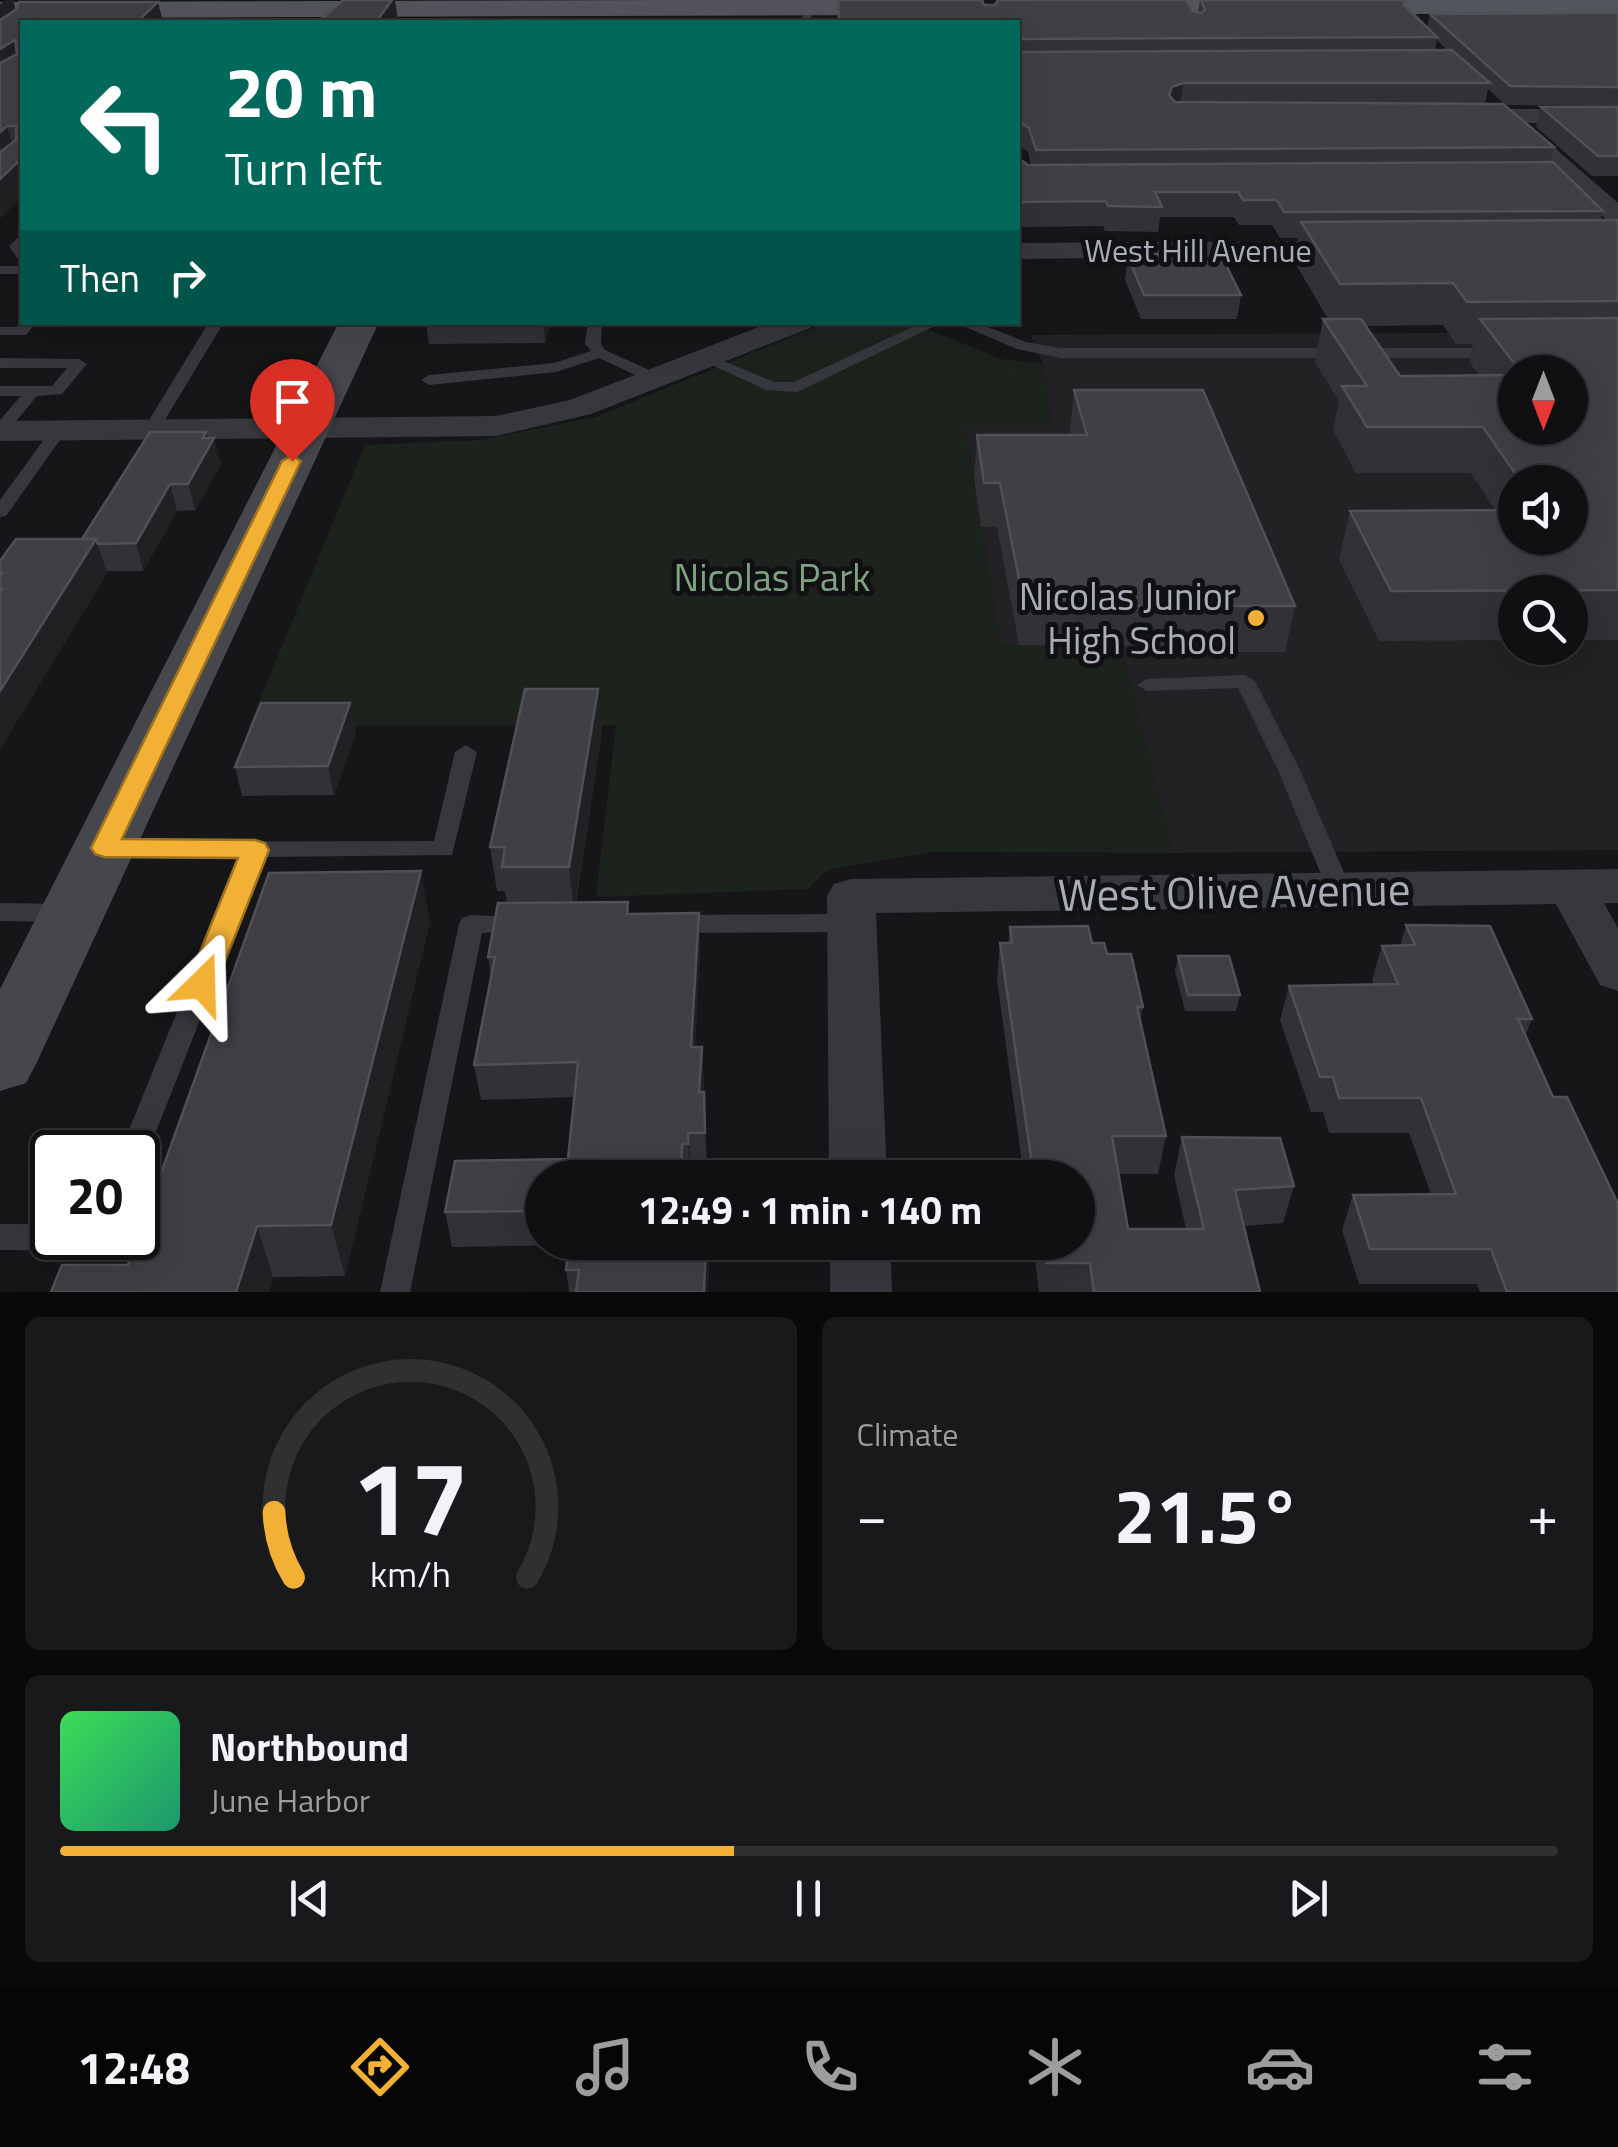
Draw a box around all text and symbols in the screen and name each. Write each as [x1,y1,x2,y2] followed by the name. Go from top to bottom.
[225,38,378,144] text: 20 m
[60,60,190,190] icon: left
[225,134,382,202] text: Turn left
[1084,226,1312,274] street label: West Hill Avenue
[60,249,140,307] text: Then
[160,250,215,305] icon: right
[1498,355,1588,445] north arrow
[1498,355,1588,665] map controls
[250,359,335,462] pin
[265,374,320,429] icon: arrive
[1498,465,1588,555] button: sound
[674,548,871,606] park label: Nicolas Park
[1019,567,1236,669] place label: Nicolas Junior High School
[1498,575,1588,665] button: search
[1245,607,1267,629] marker: Nicolas Junior High School
[1057,854,1411,928] street label: West Olive Avenue
[150,932,254,1036] position arrow
[30,1130,160,1260] speed limit sign: 20
[638,1181,982,1239] text: 12:49 · 1 min · 140 m
[857,1410,958,1458] text: Climate
[353,1417,469,1575] text: 17
[1114,1458,1301,1572] text: 21.5°
[857,1473,887,1556] text: −
[1527,1473,1558,1556] text: +
[370,1546,451,1601] text: km/h
[210,1718,409,1776] text: Northbound
[210,1776,370,1824] text: June Harbor
[282,1871,337,1926] icon: previous
[781,1871,836,1926] icon: pause
[1281,1871,1336,1926] icon: next
[345,2032,415,2102] icon: directions
[570,2032,640,2102] icon: music
[795,2032,865,2102] icon: phone
[1020,2032,1090,2102] icon: climate
[1245,2032,1315,2102] icon: car
[1470,2032,1540,2102] icon: filters
[78,2033,190,2101] text: 12:48

